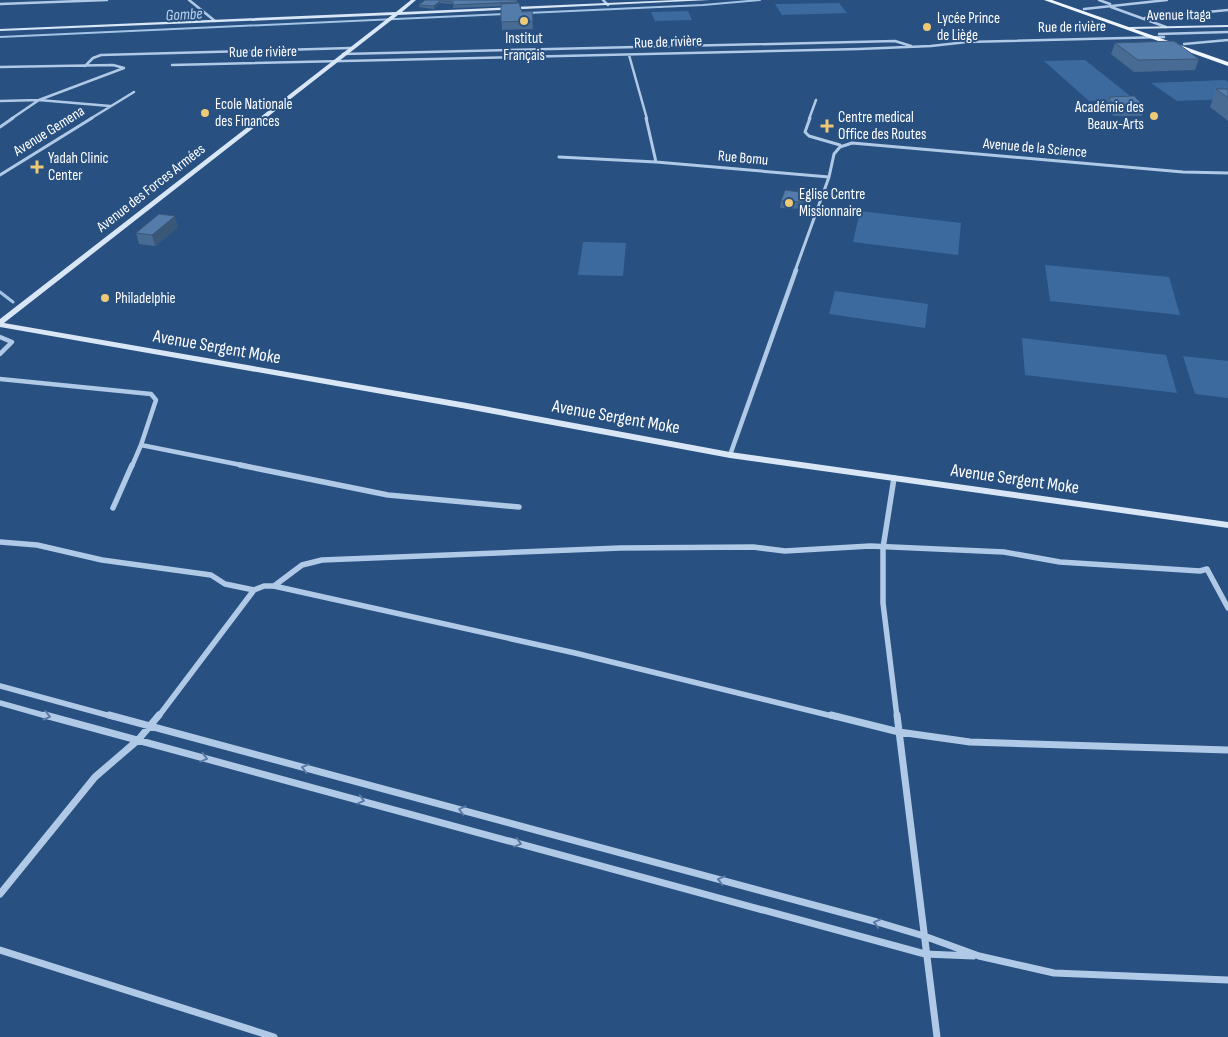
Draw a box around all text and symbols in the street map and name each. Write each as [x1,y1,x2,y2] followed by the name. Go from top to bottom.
[165,5,203,25] water label: Gombe
[1146,5,1211,25] street label: Avenue Itaga
[937,9,1000,45] place label: Lycée Prince de Liège
[518,15,530,27] marker: Institut Français
[1038,17,1106,37] street label: Rue de rivière
[921,21,933,33] marker: Lycée Prince de Liège
[503,29,545,65] place label: Institut Français
[634,31,702,53] street label: Rue de rivière
[229,42,297,62] street label: Rue de rivière
[215,95,293,131] place label: Ecole Nationale des Finances
[1074,98,1144,134] place label: Académie des Beaux-Arts
[9,102,88,161] street label: Avenue Gemena
[199,107,211,119] marker: Ecole Nationale des Finances
[838,108,926,144] place label: Centre medical Office des Routes
[1148,110,1160,122] marker: Académie des Beaux-Arts
[820,119,834,133] marker: Centre medical Office des Routes
[981,134,1088,162] street label: Avenue de la Science
[92,140,209,237] street label: Avenue des Forces Armées
[717,146,769,170] street label: Rue Bomu
[48,149,109,185] place label: Yadah Clinic Center
[30,160,44,174] marker: Yadah Clinic Center
[799,185,865,221] place label: Eglise Centre Missionnaire
[783,197,795,209] marker: Eglise Centre Missionnaire
[115,289,176,308] place label: Philadelphie
[99,292,111,304] marker: Philadelphie
[151,325,282,369] street label: Avenue Sergent Moke
[550,395,681,439] street label: Avenue Sergent Moke
[949,459,1080,498] street label: Avenue Sergent Moke
[43,710,51,720] one-way arrow
[199,752,208,762] one-way arrow
[301,763,310,774] one-way arrow
[356,795,364,805] one-way arrow
[459,806,467,816] one-way arrow
[513,837,522,848] one-way arrow
[716,875,725,886] one-way arrow
[874,918,882,928] one-way arrow

